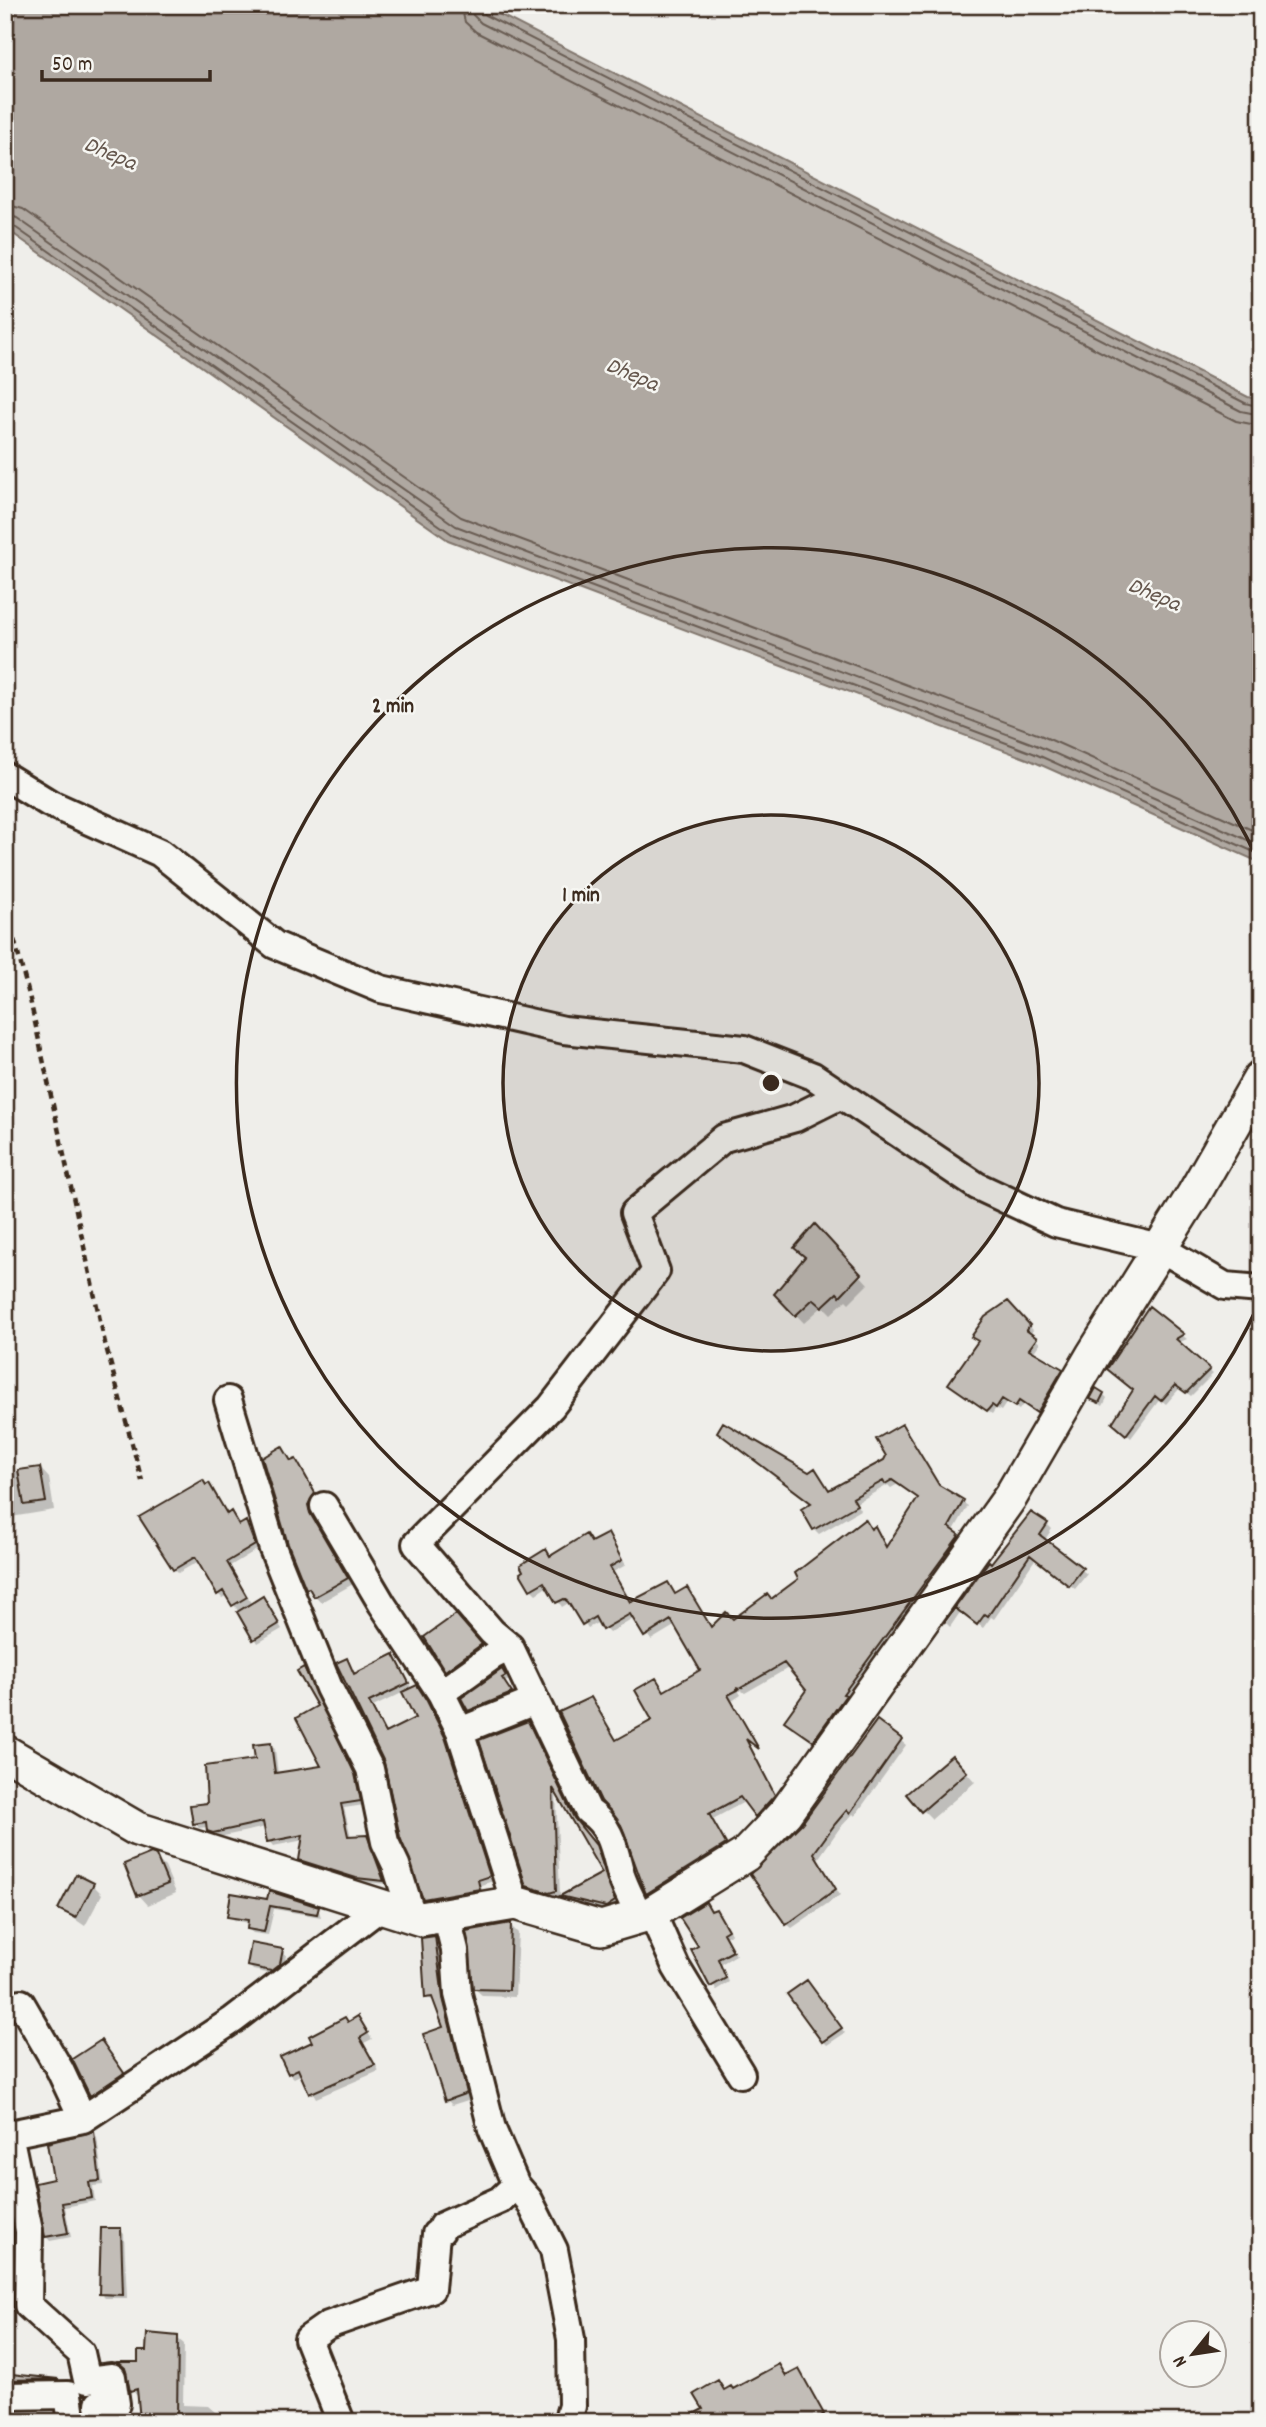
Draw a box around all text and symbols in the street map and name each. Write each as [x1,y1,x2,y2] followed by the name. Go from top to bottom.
[42,38,210,82] scale bar
[52,51,92,81] text: 50 m
[78,129,142,181] water label: Dhepa
[600,350,664,402] water label: Dhepa
[1122,570,1186,622] water label: Dhepa
[372,693,414,723] text: 2 min
[562,882,600,912] text: 1 min
[759,1071,783,1095] centre of rings
[1158,2318,1228,2388] north arrow
[1167,2350,1195,2372] text: N

